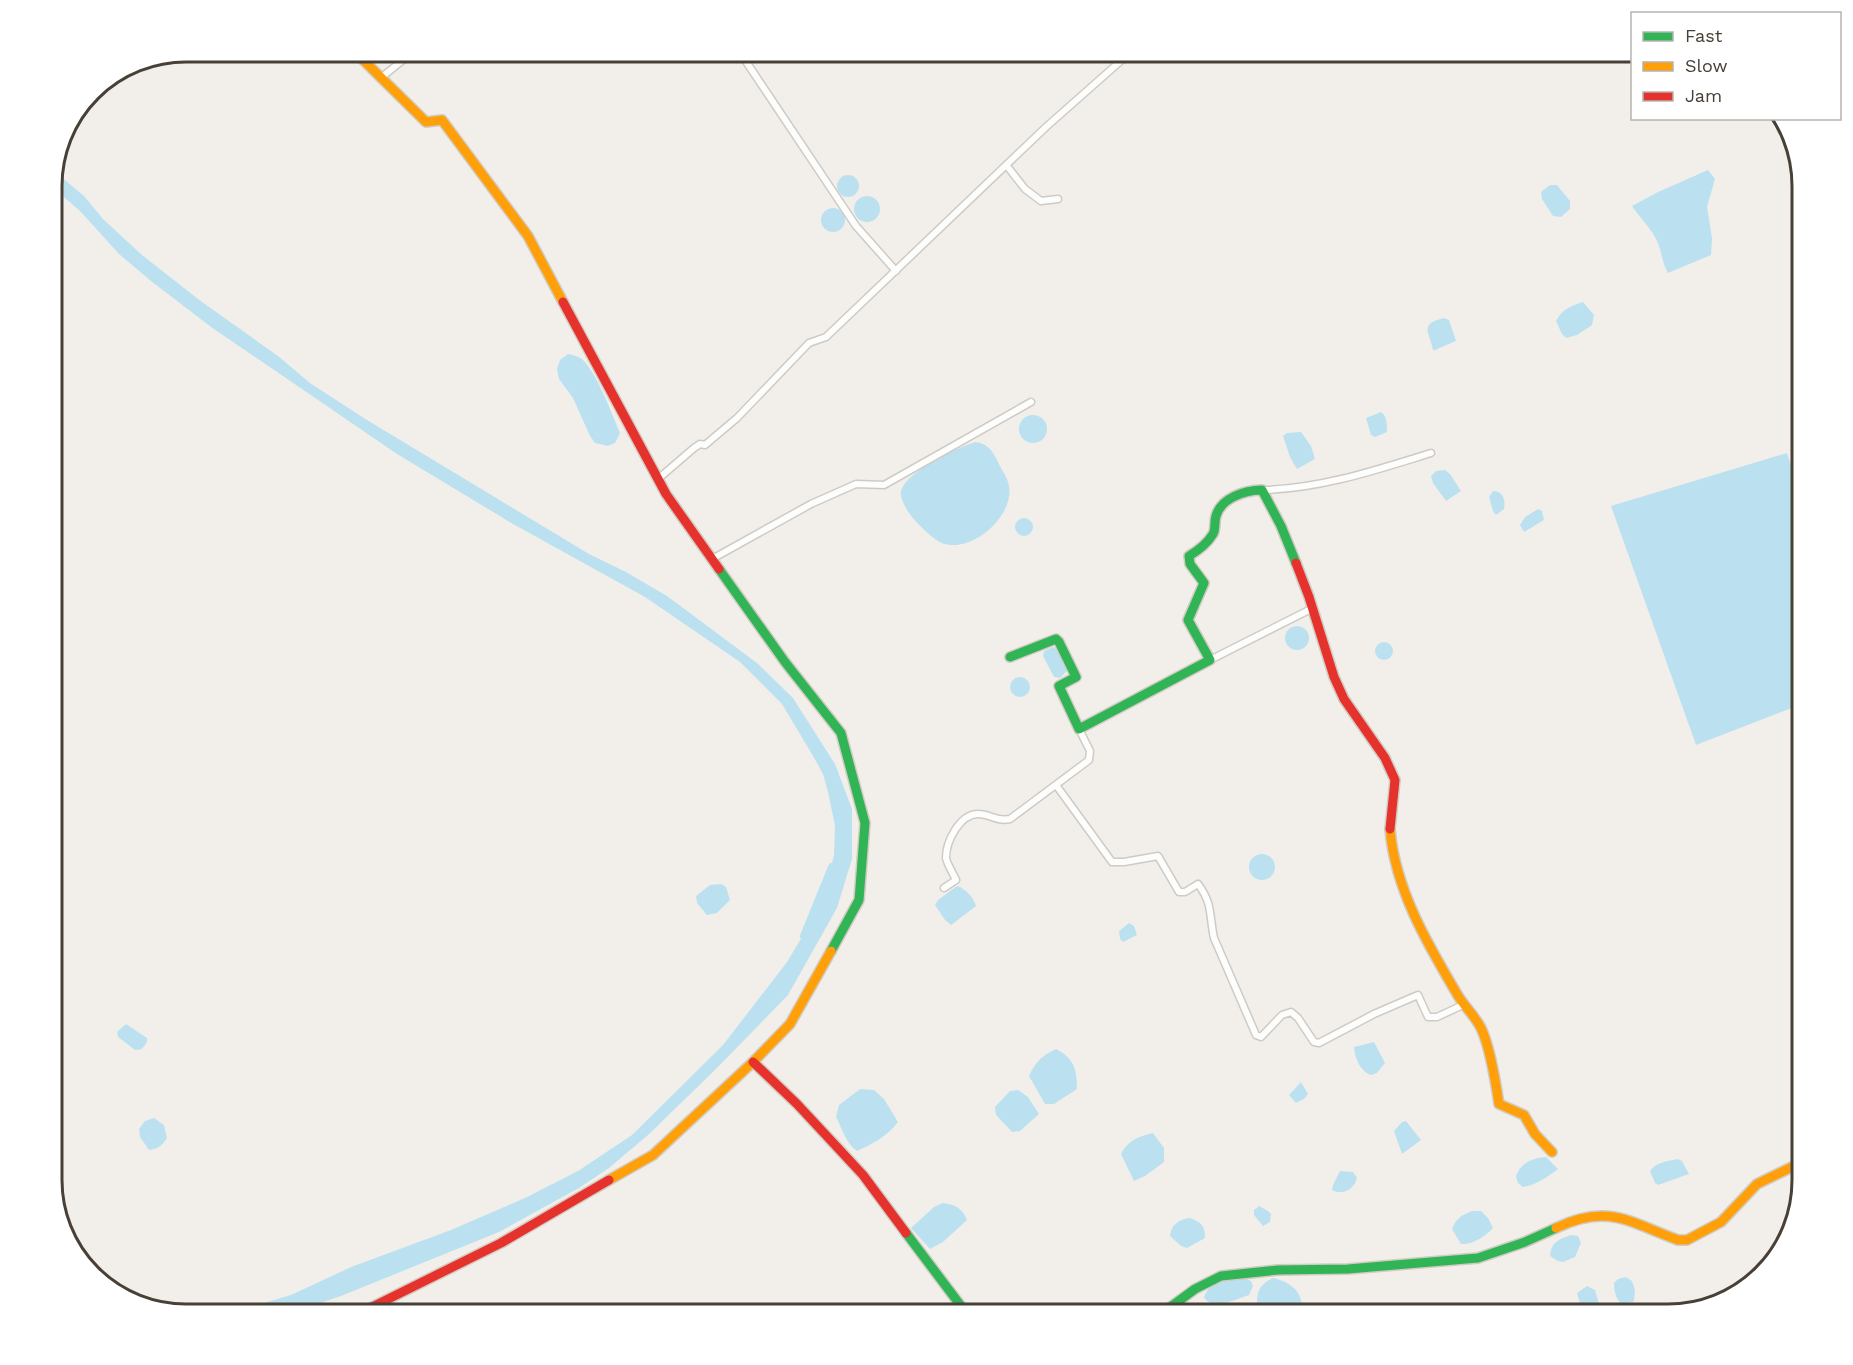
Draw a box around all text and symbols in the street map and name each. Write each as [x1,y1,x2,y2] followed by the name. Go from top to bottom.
[1631,12,1841,120] legend
[1685,25,1723,46] text: Fast
[1685,55,1728,76] text: Slow
[1685,85,1722,106] text: Jam

